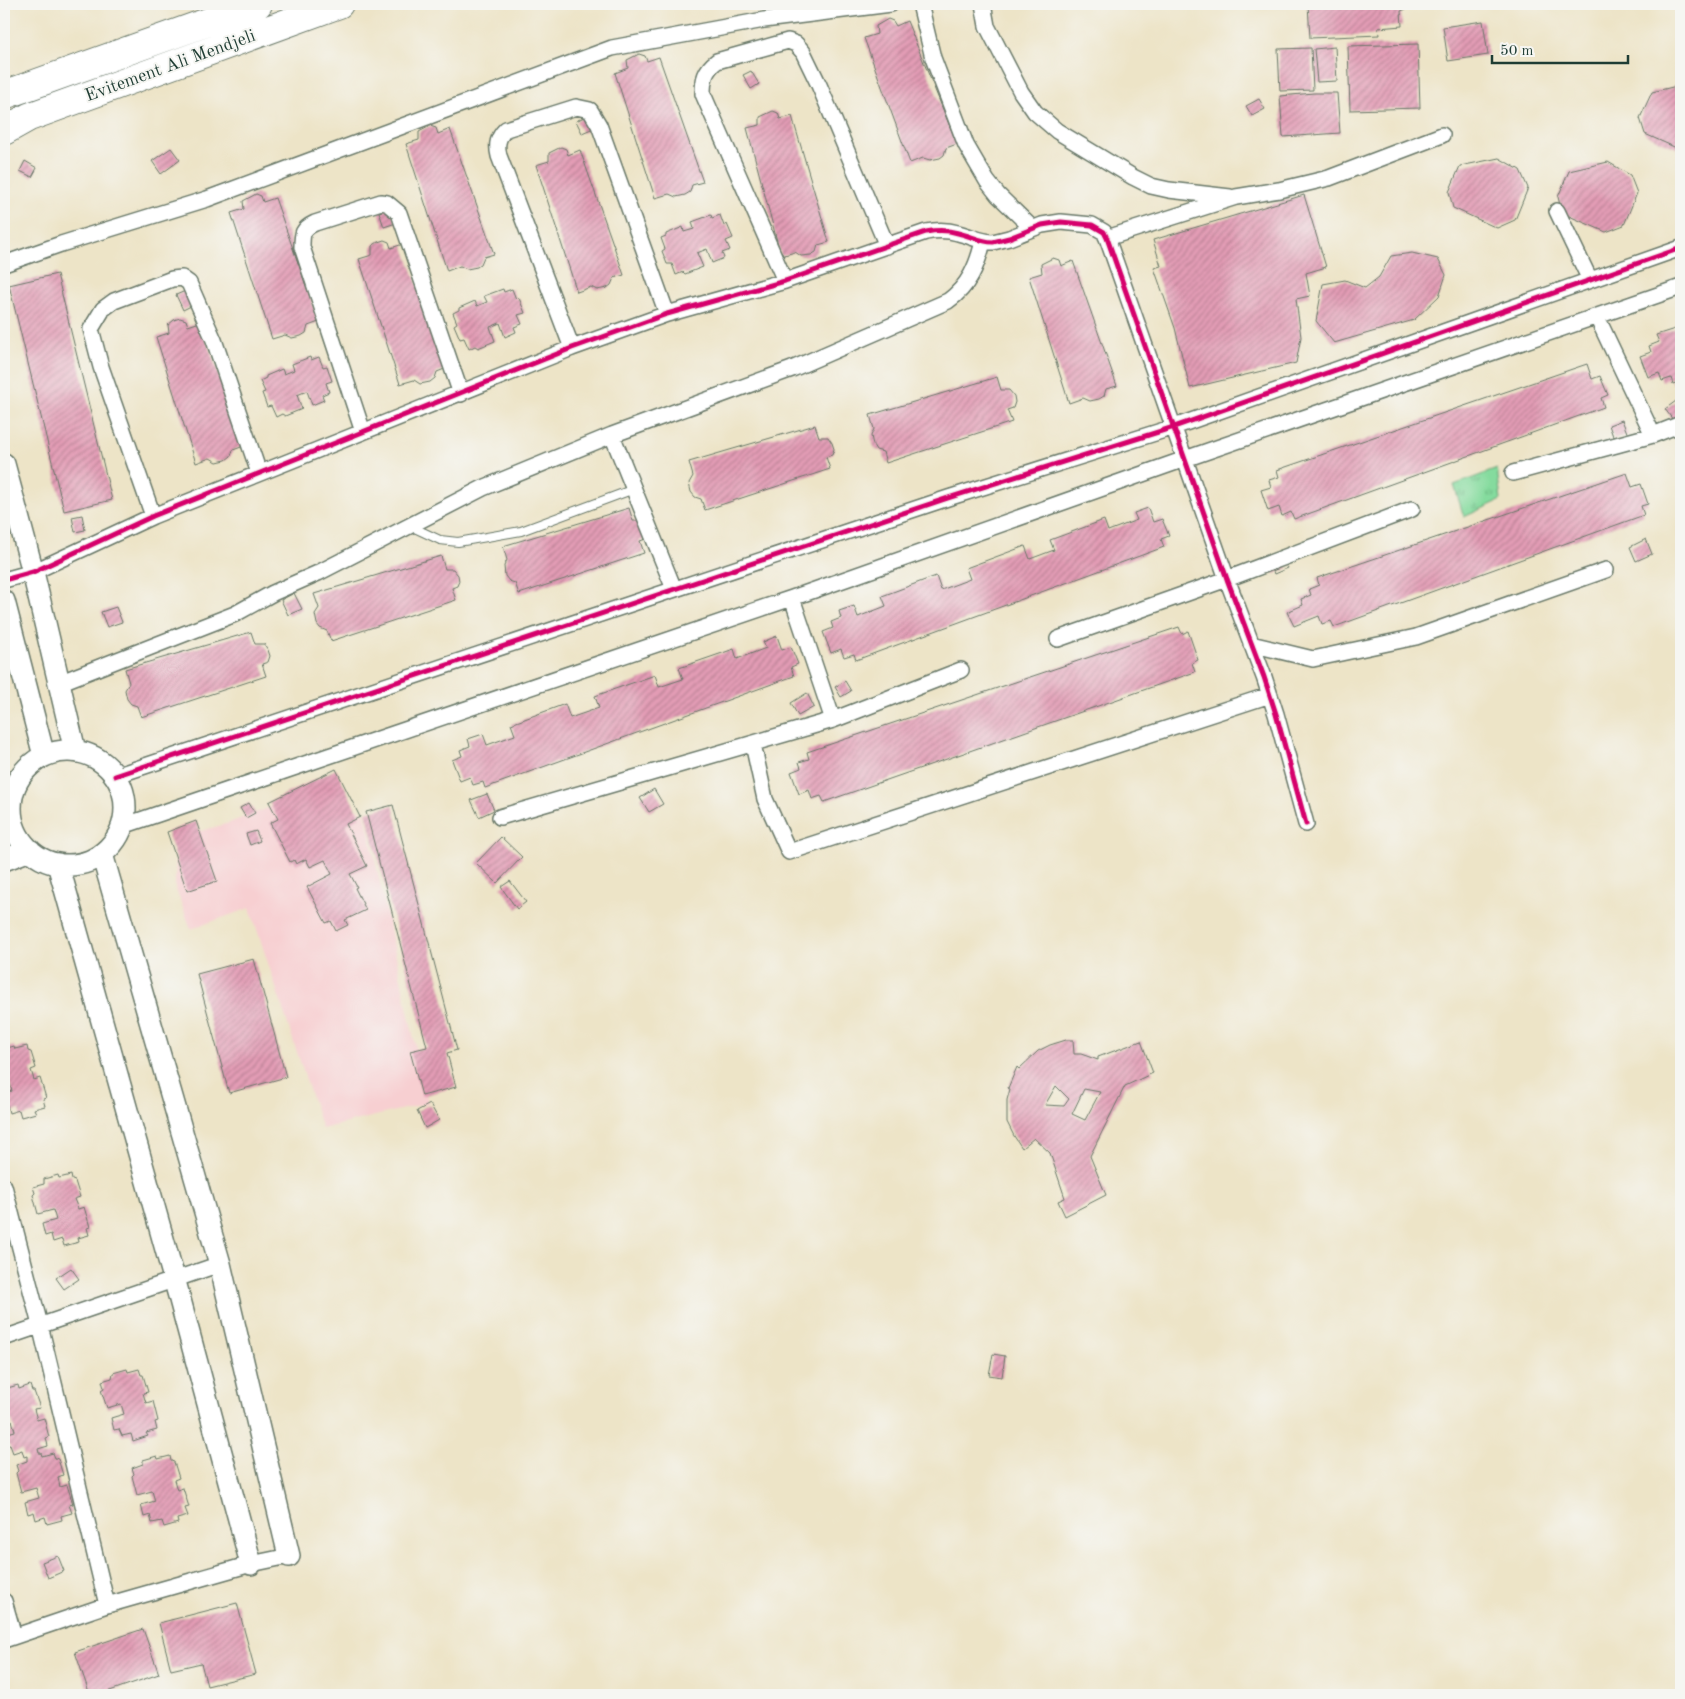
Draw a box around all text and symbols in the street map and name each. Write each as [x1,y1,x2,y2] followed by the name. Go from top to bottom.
[83,27,258,105] street label: Evitement Ali Mendjeli
[1492,32,1629,64] scale bar
[1500,44,1534,59] text: 50 m

